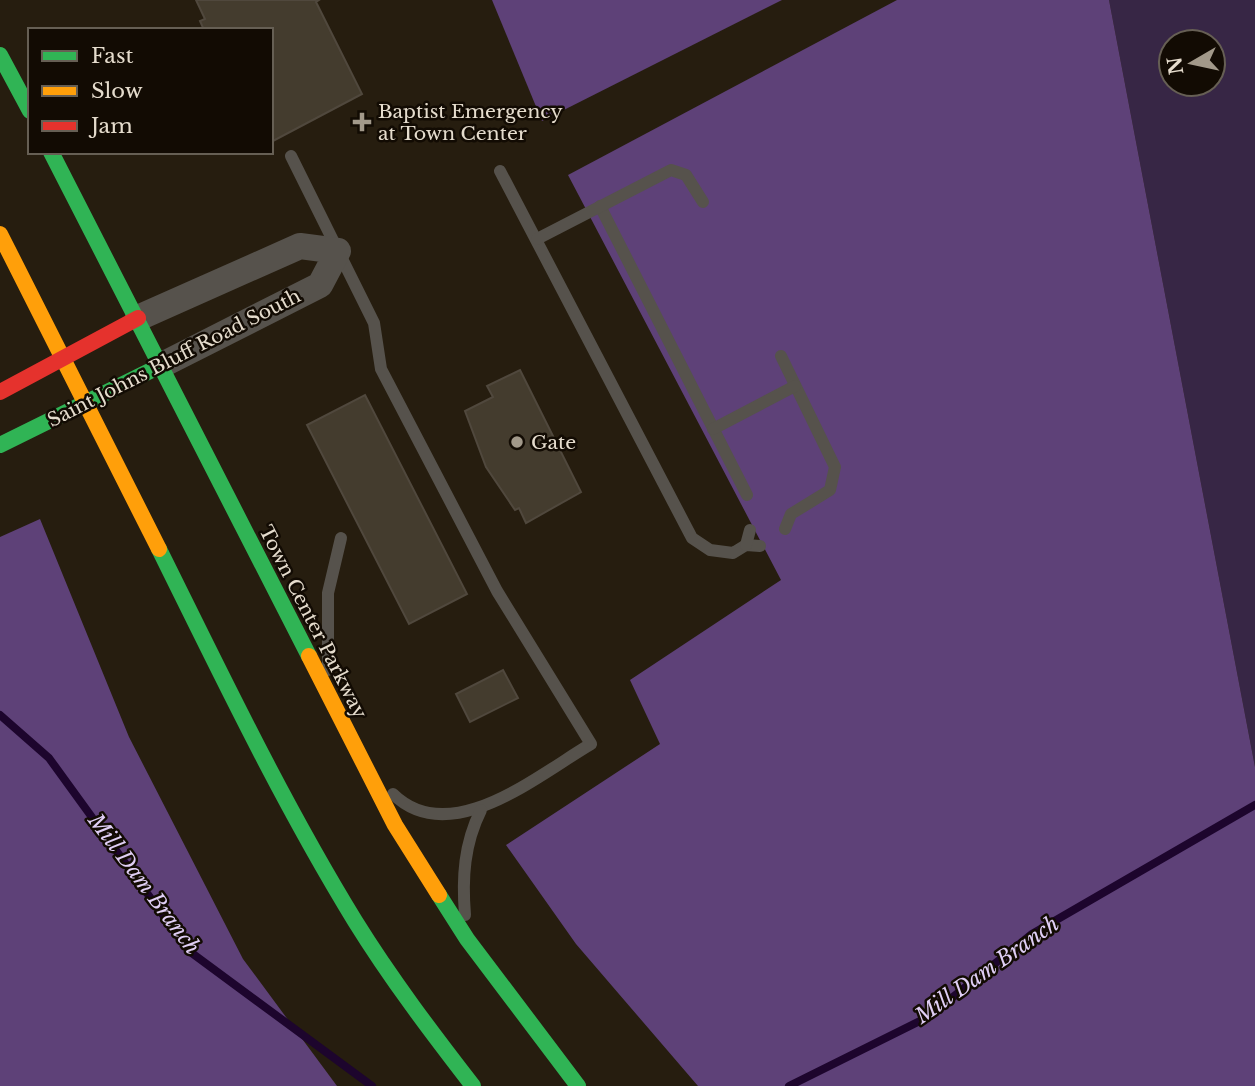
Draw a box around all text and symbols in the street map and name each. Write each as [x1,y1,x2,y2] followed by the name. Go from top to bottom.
[28,28,273,154] legend
[1157,28,1227,98] north arrow
[91,43,133,69] text: Fast
[1163,55,1188,76] text: N
[91,78,143,104] text: Slow
[378,100,563,145] place label: Baptist Emergency at Town Center
[352,112,372,132] marker: Baptist Emergency at Town Center
[88,113,133,139] text: Jam
[44,284,304,432] street label: Saint Johns Bluff Road South
[531,431,576,454] place label: Gate
[509,434,525,450] marker: Gate
[254,522,372,722] street label: Town Center Parkway
[82,808,205,960] water label: Mill Dam Branch
[909,911,1064,1030] water label: Mill Dam Branch

